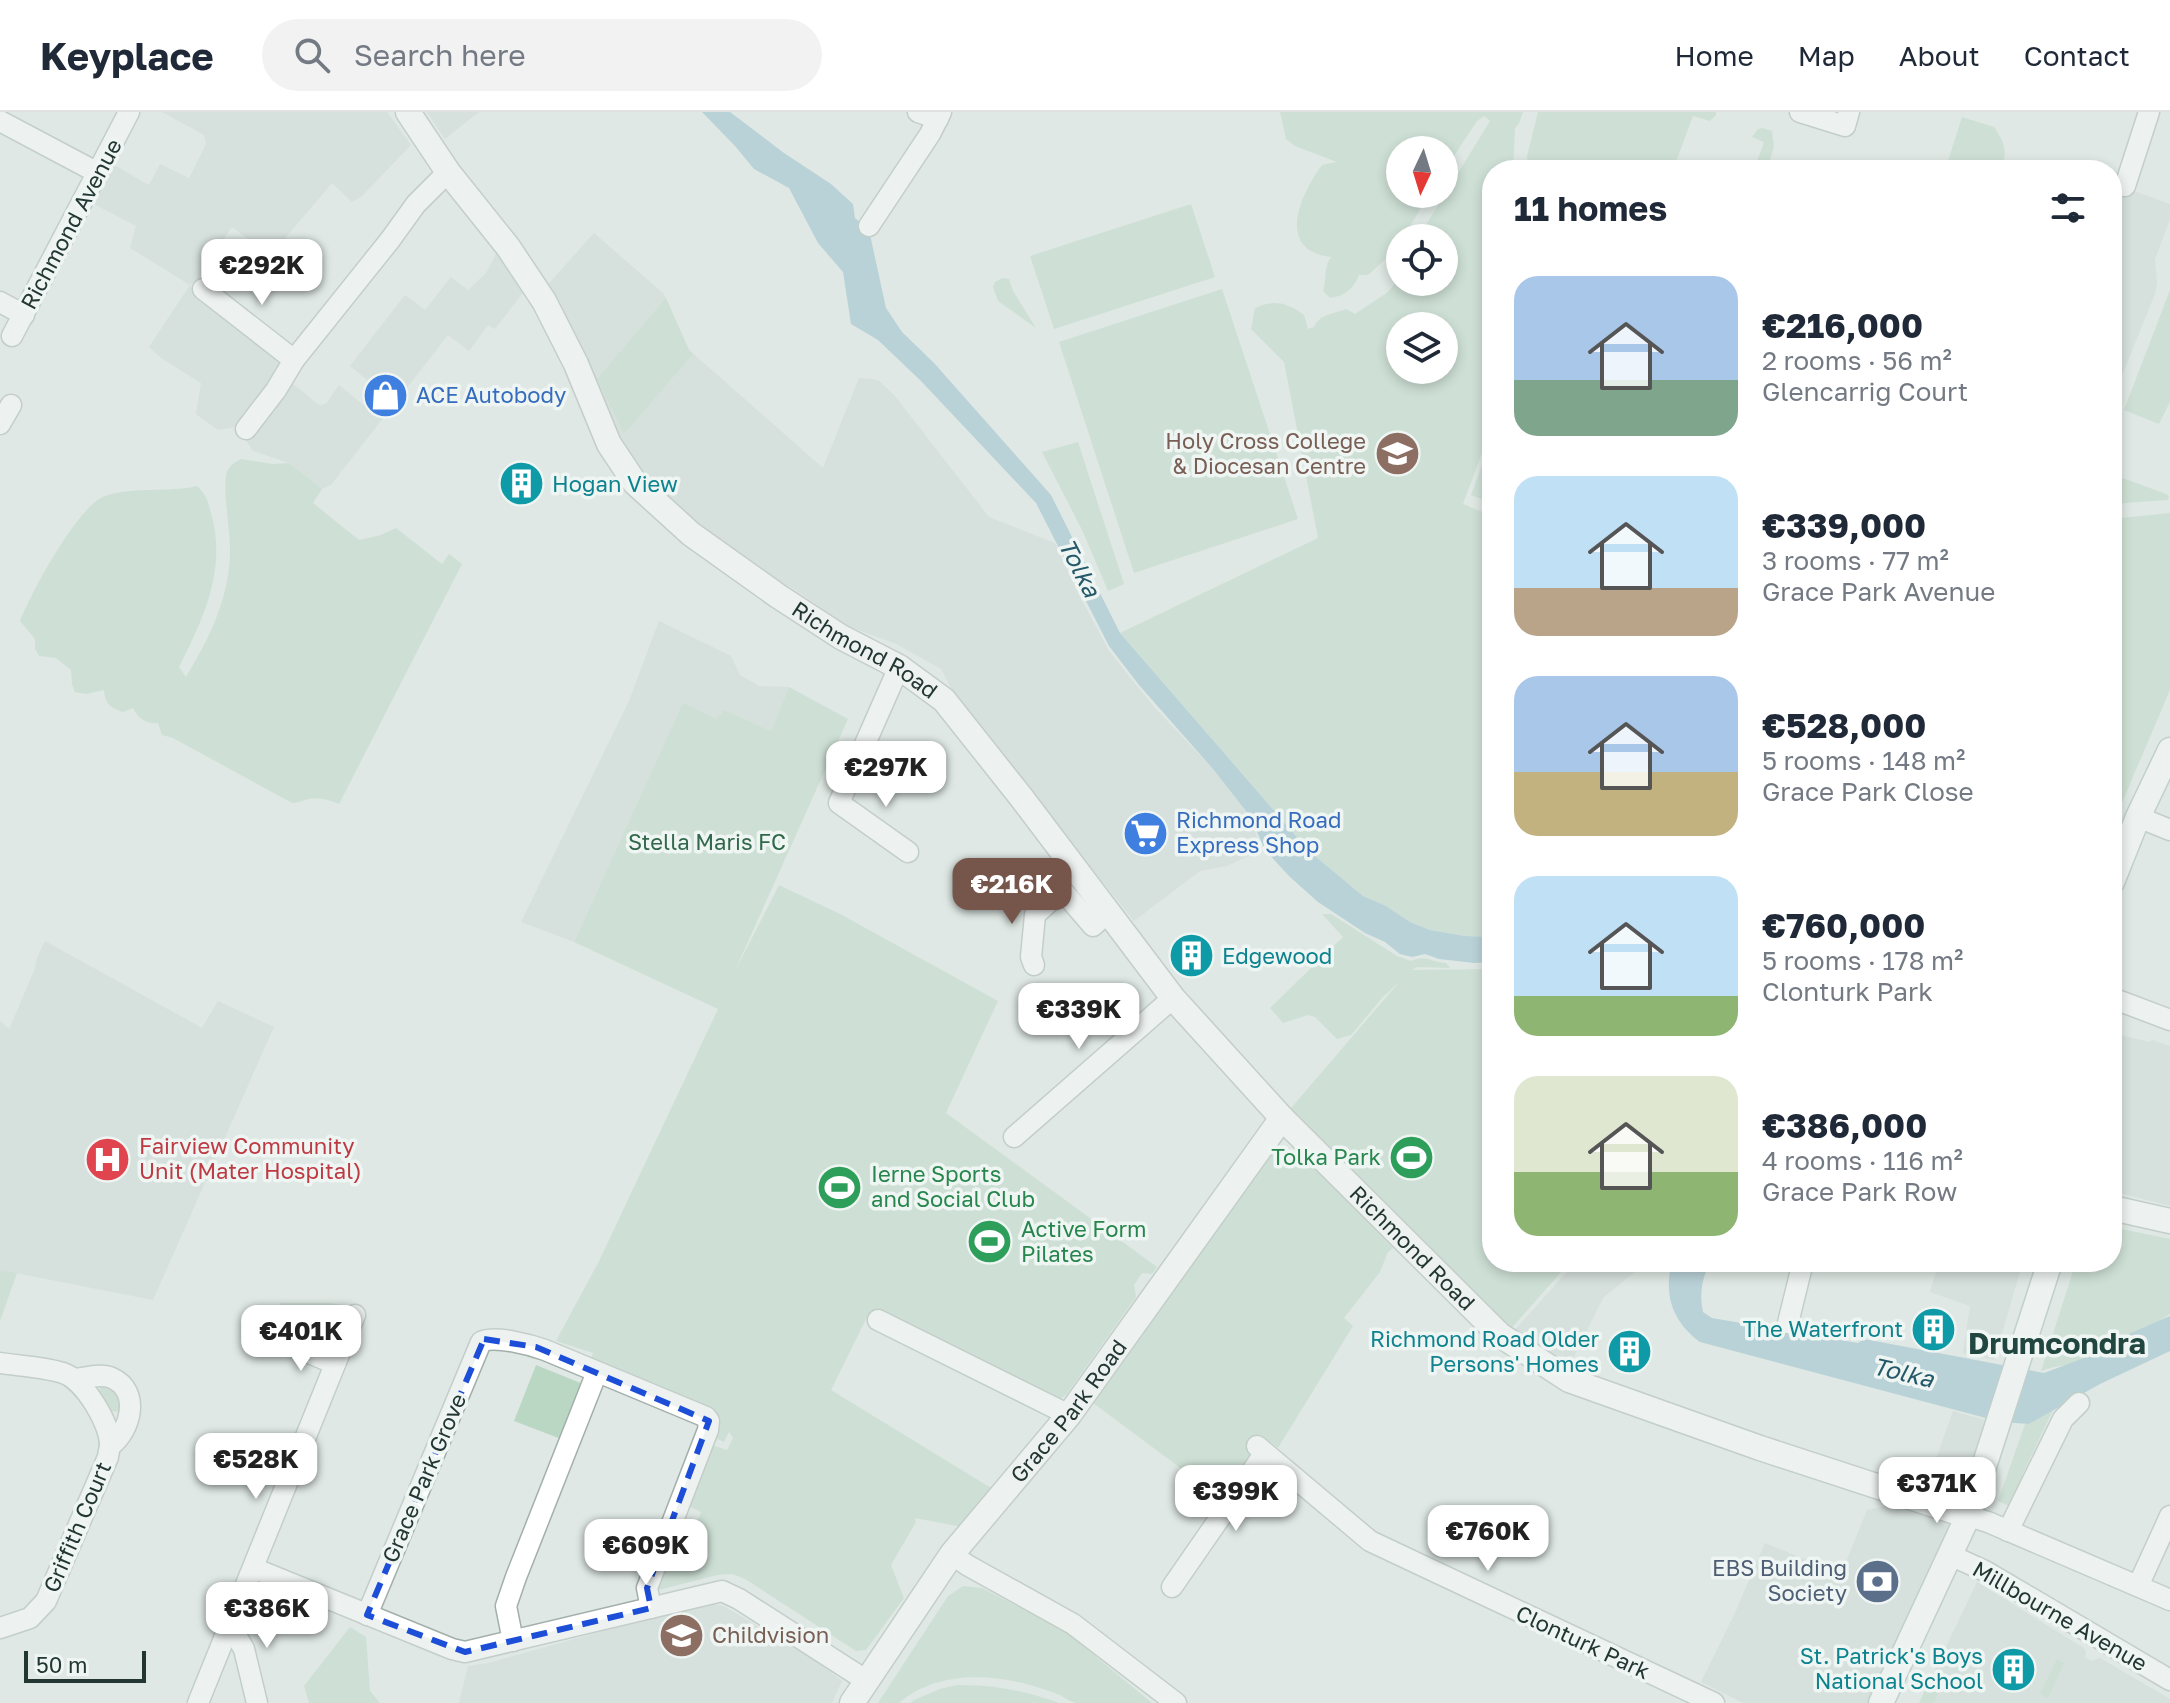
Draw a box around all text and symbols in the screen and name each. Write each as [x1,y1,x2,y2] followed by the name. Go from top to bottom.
[262,19,822,91] search box
[40,33,214,78] text: Keyplace
[290,33,334,77] icon: search
[354,37,526,73] text: Search here
[1675,39,1754,72] text: Home
[1798,39,1855,72] text: Map
[1899,39,1980,72] text: About
[2024,39,2130,72] text: Contact
[14,134,127,314] street label: Richmond Avenue
[1386,136,1458,208] north arrow
[1386,136,1458,384] map controls
[2046,186,2090,230] icon: filters
[1514,188,1667,228] text: 11 homes
[1386,224,1458,296] button: locate
[206,239,318,307] pin: €292K
[219,249,305,280] text: €292K
[1762,305,1923,345] text: €216,000
[1578,308,1674,404] icon: home
[1386,312,1458,384] button: layers
[1762,345,1952,376] text: 2 rooms · 56 m²
[361,371,409,419] shop icon: ACE Autobody
[1762,376,1968,407] text: Glencarrig Court
[416,381,566,408] place label: ACE Autobody
[1165,427,1366,479] place label: Holy Cross College & Diocesan Centre
[1373,430,1421,478] school or university icon: Holy Cross College & Diocesan Centre
[497,460,545,508] building icon: Hogan View
[552,470,678,497] place label: Hogan View
[1762,505,1926,545] text: €339,000
[1578,508,1674,604] icon: home
[1053,533,1108,603] water label: Tolka
[1762,545,1949,576] text: 3 rooms · 77 m²
[1762,576,1995,607] text: Grace Park Avenue
[787,595,943,704] street label: Richmond Road
[1762,705,1926,745] text: €528,000
[1578,708,1674,804] icon: home
[830,741,942,809] pin: €297K
[1762,745,1965,776] text: 5 rooms · 148 m²
[844,751,928,782] text: €297K
[1762,776,1974,807] text: Grace Park Close
[1176,806,1342,858] place label: Richmond Road Express Shop
[1121,809,1169,857] supermarket icon: Richmond Road Express Shop
[628,828,786,855] park label: Stella Maris FC
[956,858,1068,926] pin: €216K
[971,868,1053,899] text: €216K
[1762,905,1925,945] text: €760,000
[1578,908,1674,1004] icon: home
[1167,932,1215,980] building icon: Edgewood
[1222,942,1332,969] place label: Edgewood
[1762,945,1963,976] text: 5 rooms · 178 m²
[1762,976,1933,1007] text: Clonturk Park
[1023,983,1135,1051] pin: €339K
[1036,993,1122,1024] text: €339K
[1762,1105,1927,1145] text: €386,000
[1578,1108,1674,1204] icon: home
[139,1132,362,1184] place label: Fairview Community Unit (Mater Hospital)
[1388,1133,1436,1181] sports icon: Tolka Park
[84,1135,132,1183] hospital icon: Fairview Community Unit (Mater Hospital)
[1271,1143,1381,1170] place label: Tolka Park
[1762,1145,1963,1176] text: 4 rooms · 116 m²
[871,1160,1035,1212] place label: Ierne Sports and Social Club
[816,1163,864,1211] sports icon: Ierne Sports and Social Club
[1762,1176,1957,1207] text: Grace Park Row
[1345,1180,1481,1315] street label: Richmond Road
[1021,1215,1146,1267] place label: Active Form Pilates
[966,1218,1014,1266] sports icon: Active Form Pilates
[245,1305,357,1373] pin: €401K
[1910,1305,1958,1353] building icon: The Waterfront
[259,1315,343,1346] text: €401K
[1743,1315,1903,1342] place label: The Waterfront
[1370,1325,1599,1377] place label: Richmond Road Older Persons' Homes
[1968,1325,2146,1361] district label: Drumcondra
[1606,1328,1654,1376] building icon: Richmond Road Older Persons' Homes
[1004,1334,1132,1488] street label: Grace Park Road
[1870,1350,1938,1393] water label: Tolka
[376,1389,471,1566] street label: Grace Park Grove
[200,1433,312,1501] pin: €528K
[213,1443,299,1474] text: €528K
[37,1457,116,1596] street label: Griffith Court
[1881,1457,1993,1525] pin: €371K
[1180,1465,1292,1533] pin: €399K
[1897,1467,1977,1498] text: €371K
[1193,1475,1279,1506] text: €399K
[1432,1505,1544,1573] pin: €760K
[1446,1515,1530,1546] text: €760K
[590,1519,702,1587] pin: €609K
[602,1529,690,1560] text: €609K
[1712,1554,1847,1606] place label: EBS Building Society
[1968,1555,2152,1677] street label: Millbourne Avenue
[1854,1557,1902,1605] bank icon: EBS Building Society
[211,1582,323,1650] pin: €386K
[224,1592,310,1623] text: €386K
[1512,1599,1654,1684] street label: Clonturk Park
[657,1611,705,1659] school or university icon: Childvision
[712,1621,829,1648] place label: Childvision
[1800,1642,1983,1694] place label: St. Patrick's Boys National School
[1990,1645,2038,1693] building icon: St. Patrick's Boys National School
[24,1647,146,1683] scale bar
[36,1651,87,1678] text: 50 m

